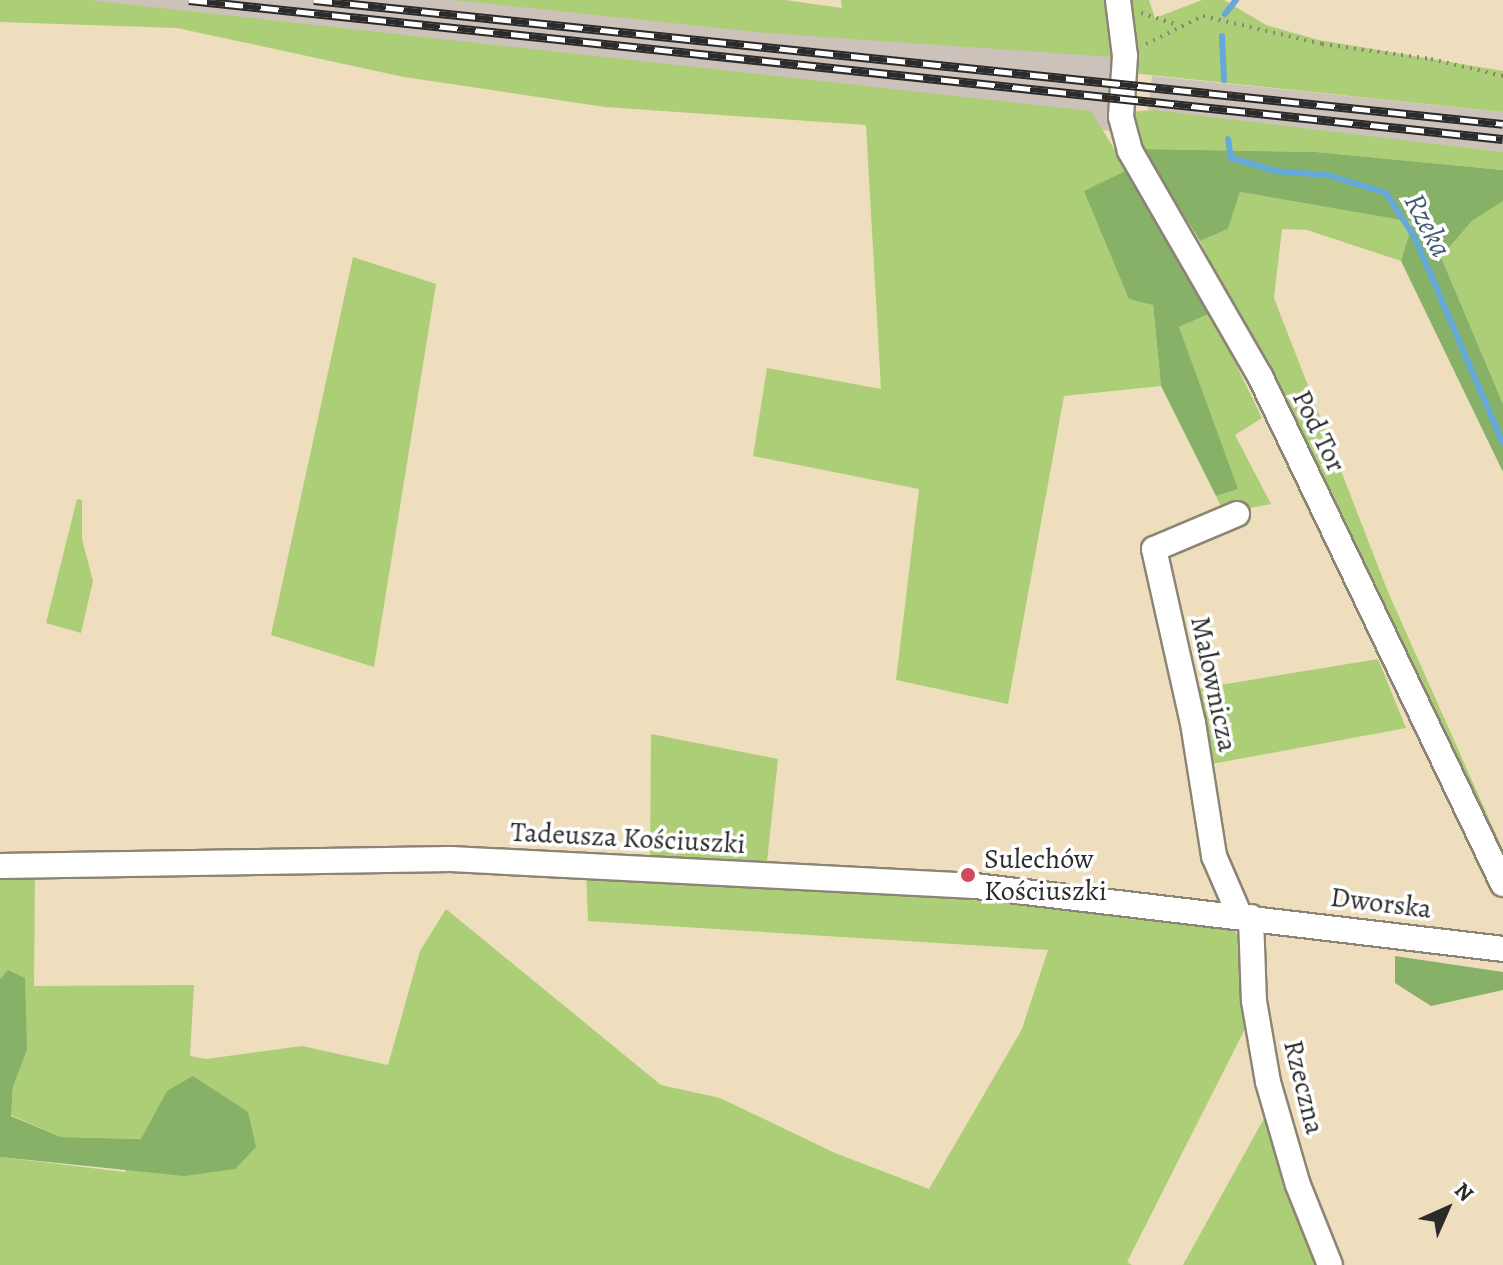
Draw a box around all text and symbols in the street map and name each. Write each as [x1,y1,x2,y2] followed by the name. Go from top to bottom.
[1396,187,1460,263] water label: Rzeka
[1285,385,1353,477] street label: Pod Tor
[1183,613,1245,755] street label: Malownicza
[510,815,746,861] street label: Tadeusza Kościuszki
[984,842,1107,908] place label: Sulechów Kościuszki
[959,866,977,884] marker: Sulechów Kościuszki
[1329,880,1433,926] street label: Dworska
[1276,1037,1332,1137] street label: Rzeczna
[1407,1169,1487,1249] north arrow
[1448,1176,1480,1208] text: N

